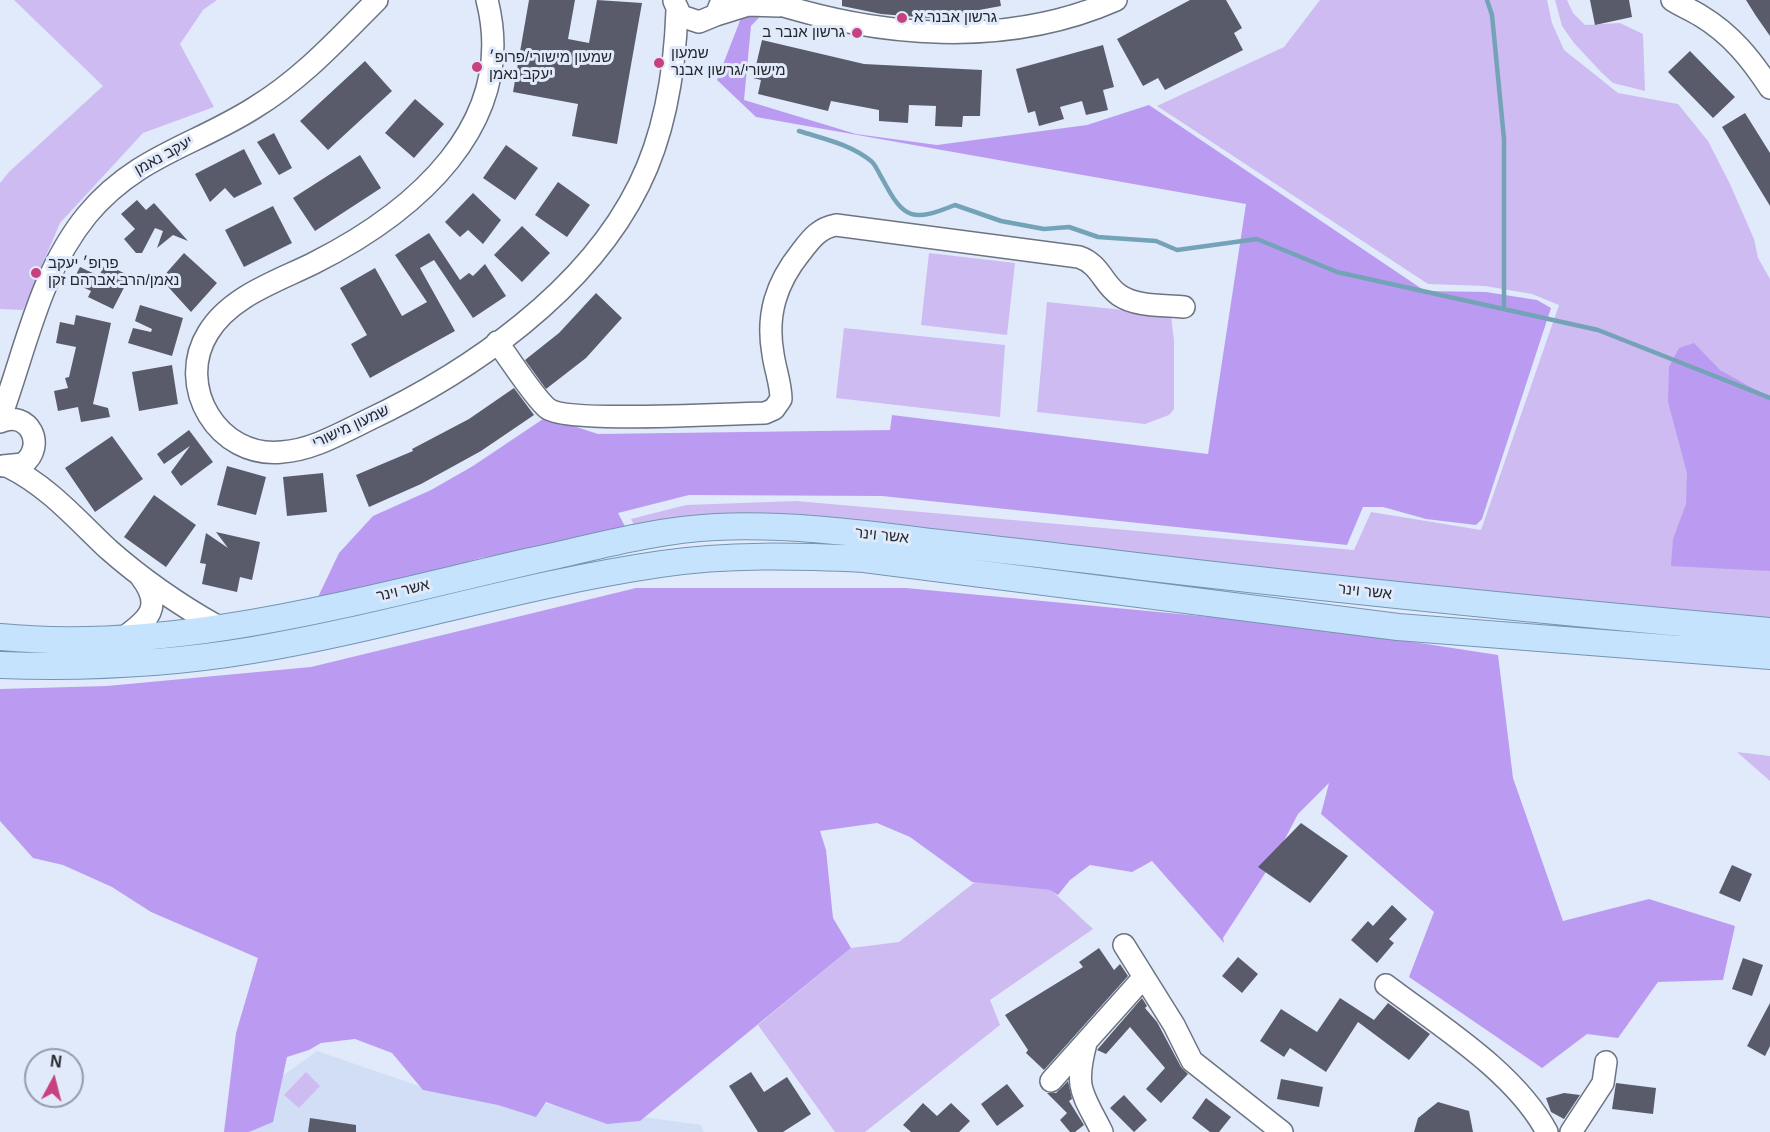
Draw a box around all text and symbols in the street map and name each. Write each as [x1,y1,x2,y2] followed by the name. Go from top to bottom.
[914,9,997,27] place label: גרשון אבנר א
[895,11,909,25] marker: גרשון אבנר א
[762,24,845,42] place label: גרשון אנבר ב
[850,26,864,40] marker: גרשון אנבר ב
[671,45,786,80] place label: שמעון מישורי/גרשון אבנר
[489,49,612,84] place label: שמעון מישורי/פרופ׳ יעקב נאמן
[652,56,666,70] marker: שמעון מישורי/גרשון אבנר
[470,60,484,74] marker: שמעון מישורי/פרופ׳ יעקב נאמן
[132,133,196,179] street label: יעקב נאמן
[48,255,179,290] place label: פרופ׳ יעקב נאמן/הרב אברהם זקן
[29,266,43,280] marker: פרופ׳ יעקב נאמן/הרב אברהם זקן
[310,401,392,453] street label: שמעון מישורי
[854,524,910,548] street label: אשר וינר
[375,576,431,606] street label: אשר וינר
[1337,580,1393,604] street label: אשר וינר
[24,1048,84,1108] north arrow
[49,1052,63,1071] text: N

